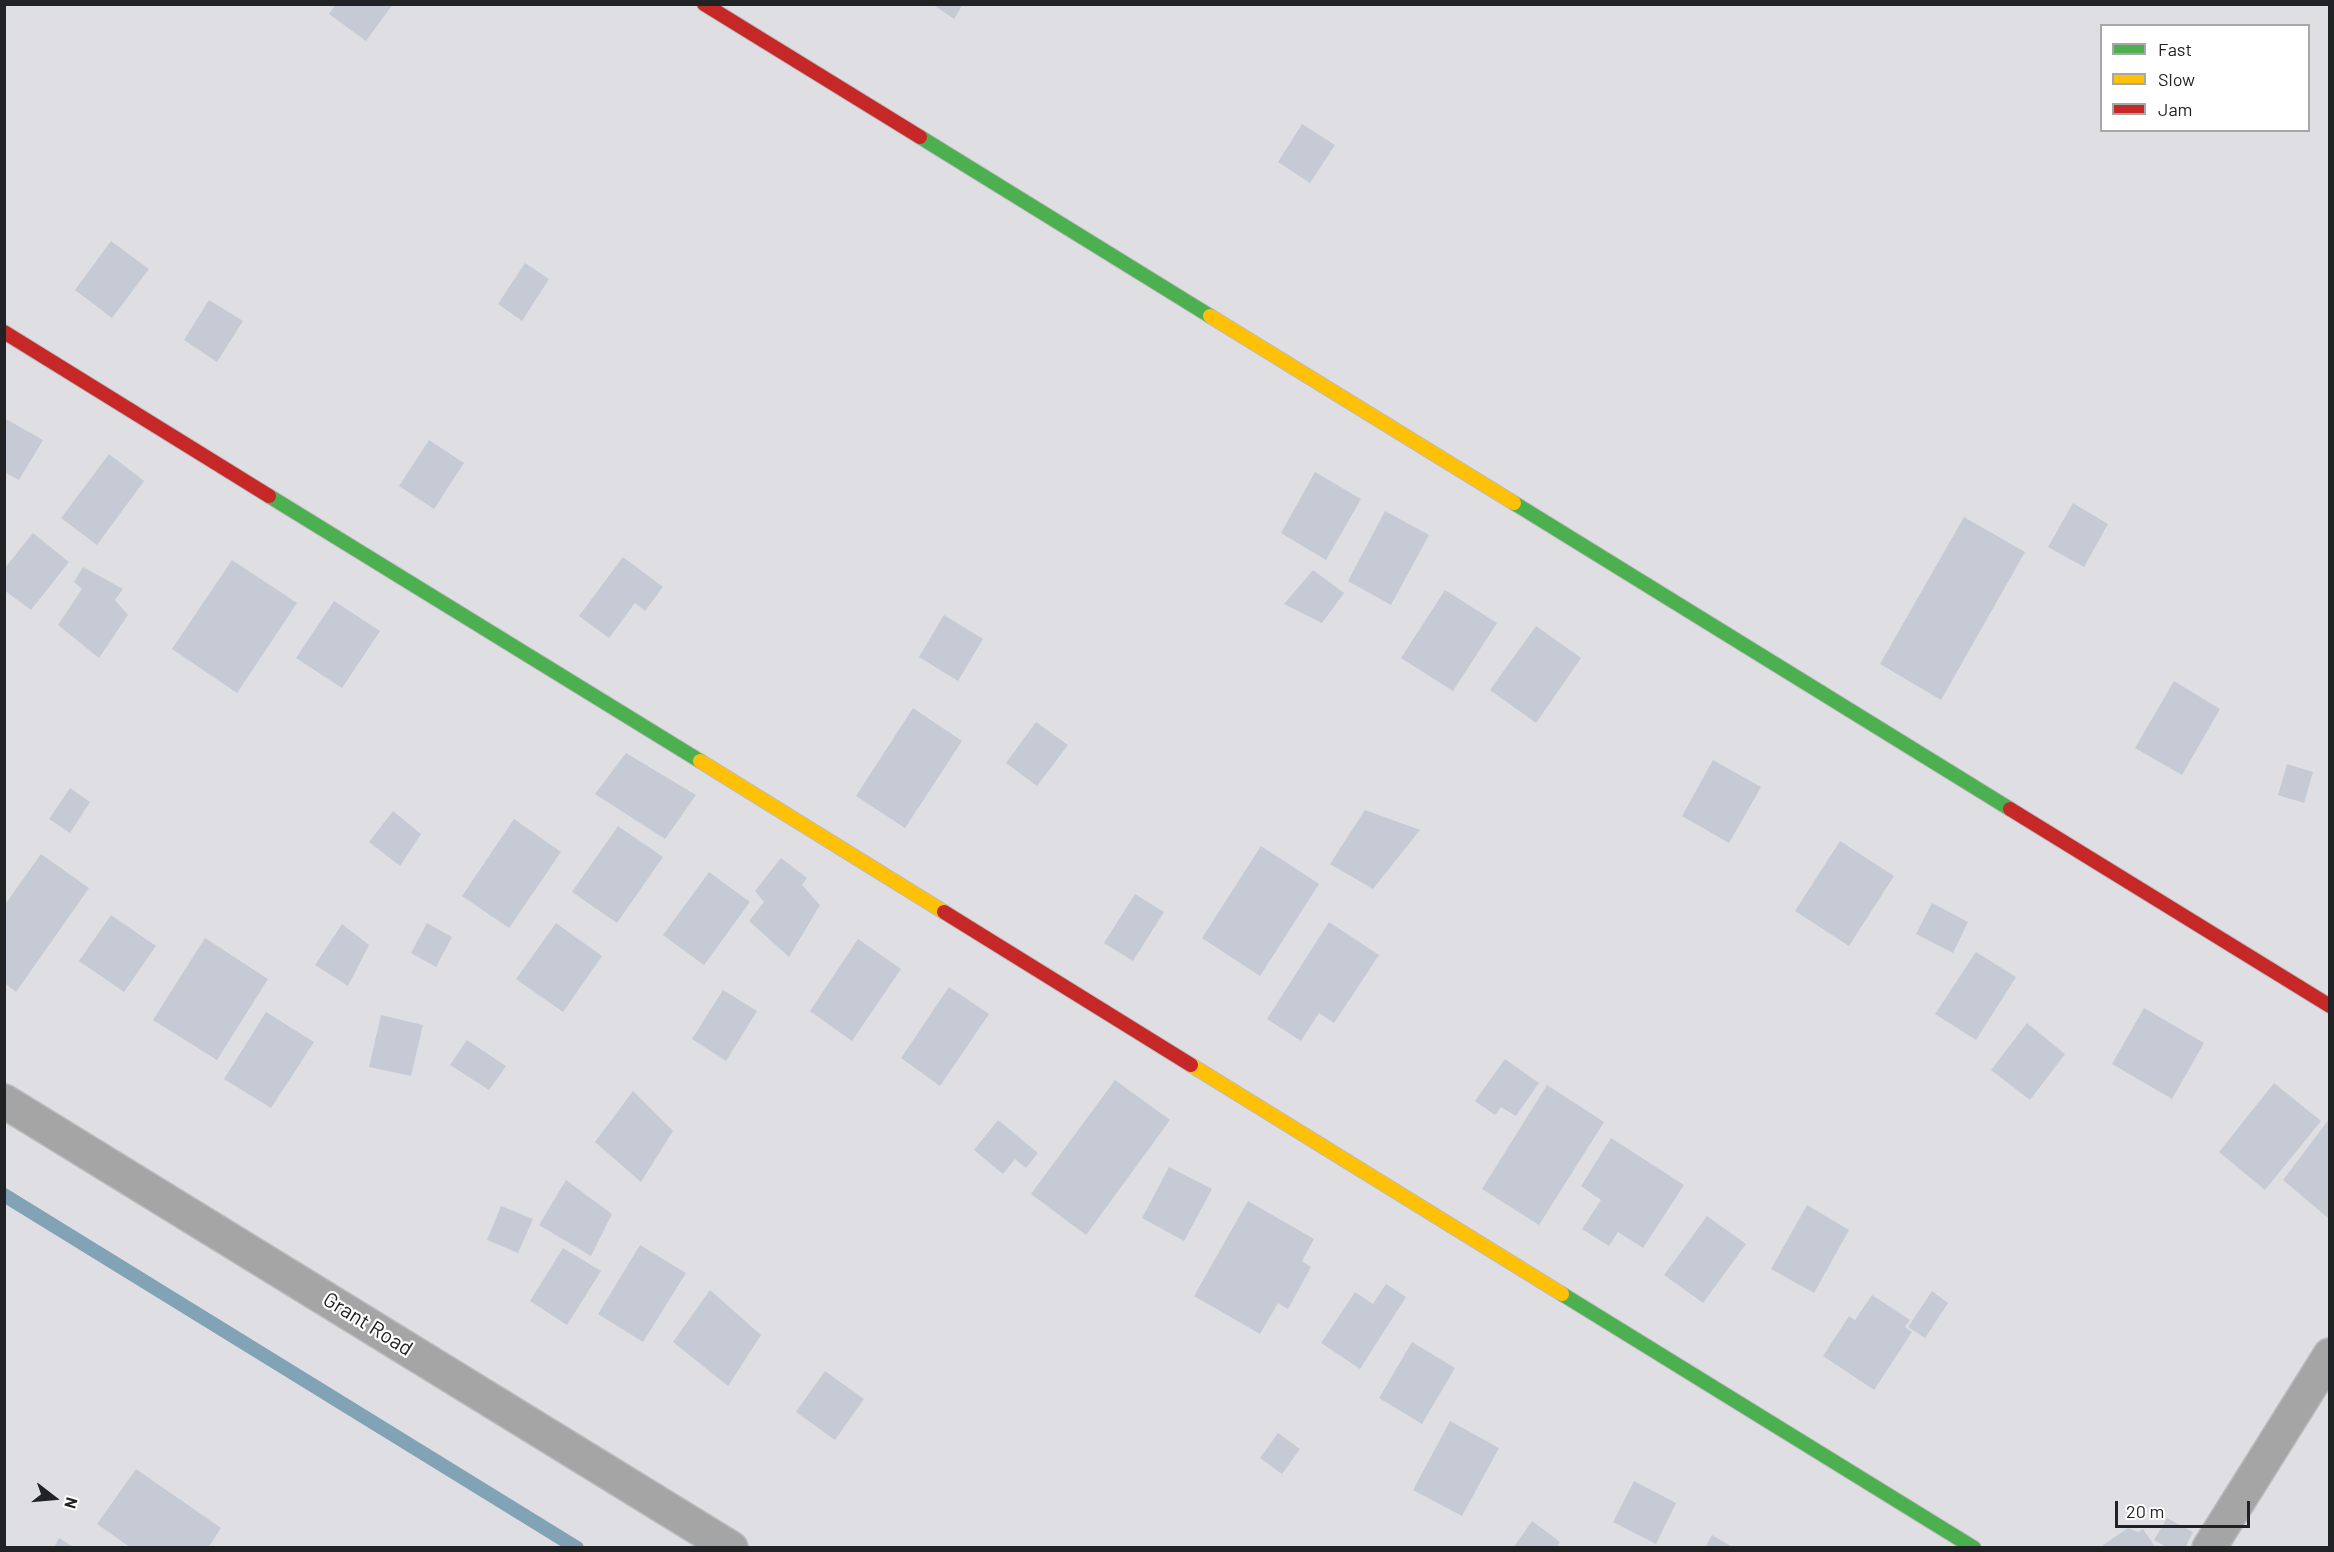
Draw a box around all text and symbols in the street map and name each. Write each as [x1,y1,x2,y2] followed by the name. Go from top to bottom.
[2100,24,2310,132] legend
[2158,38,2192,60] text: Fast
[2158,68,2195,90] text: Slow
[2158,98,2192,120] text: Jam
[319,1287,417,1361] street label: Grant Road
[24,1468,84,1528] north arrow
[2118,1489,2253,1527] scale bar
[61,1495,82,1511] text: N
[2126,1500,2164,1522] text: 20 m

